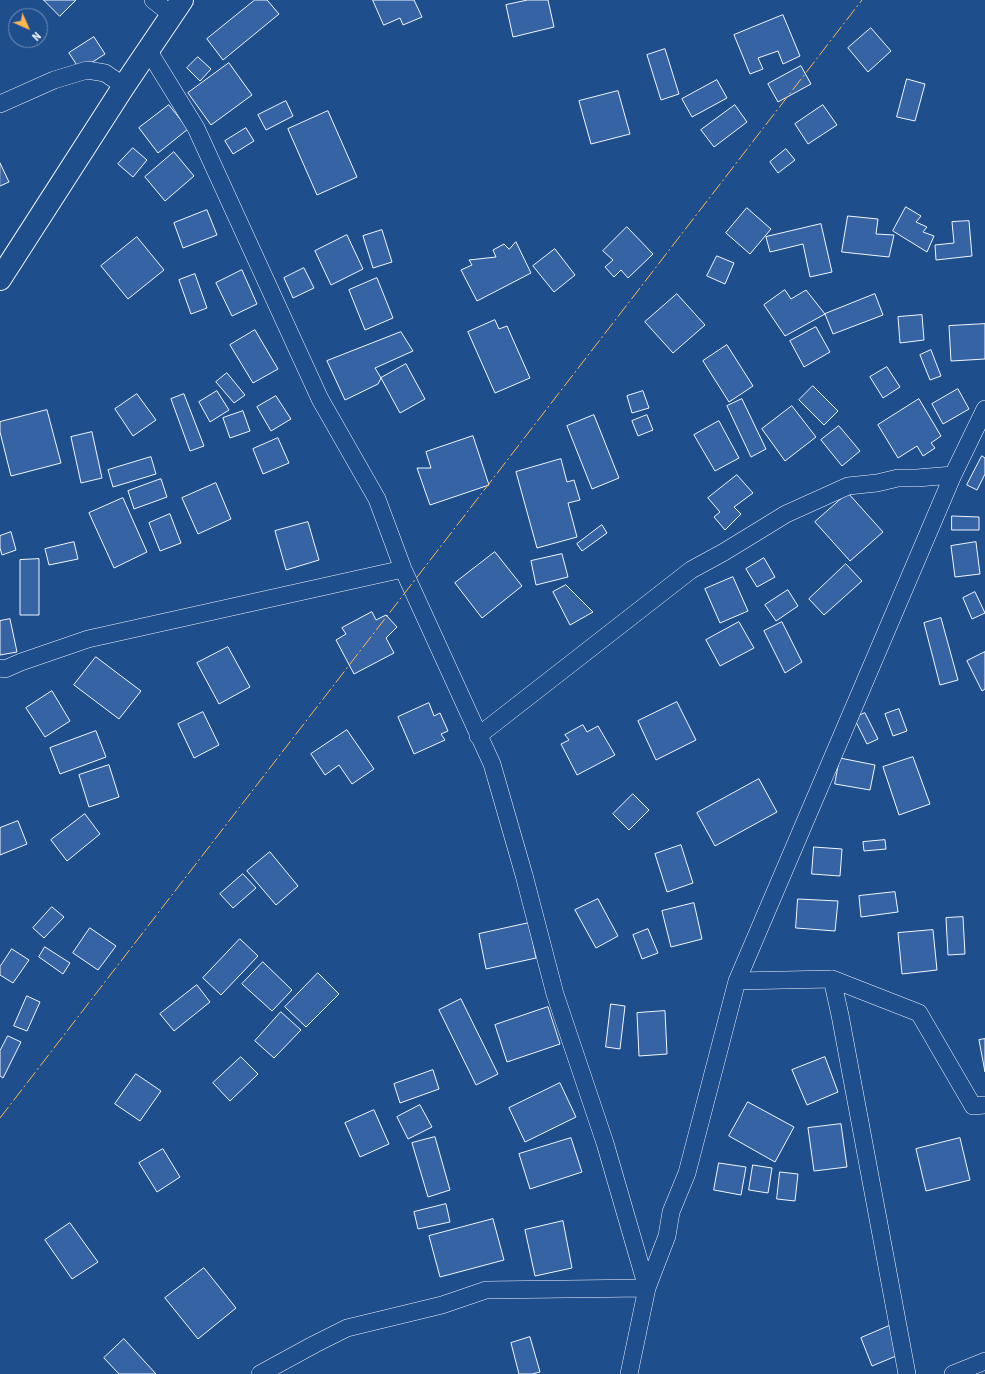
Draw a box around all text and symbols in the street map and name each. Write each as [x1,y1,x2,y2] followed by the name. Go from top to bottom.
[8,8,48,48] north arrow
[28,28,44,44] text: N

